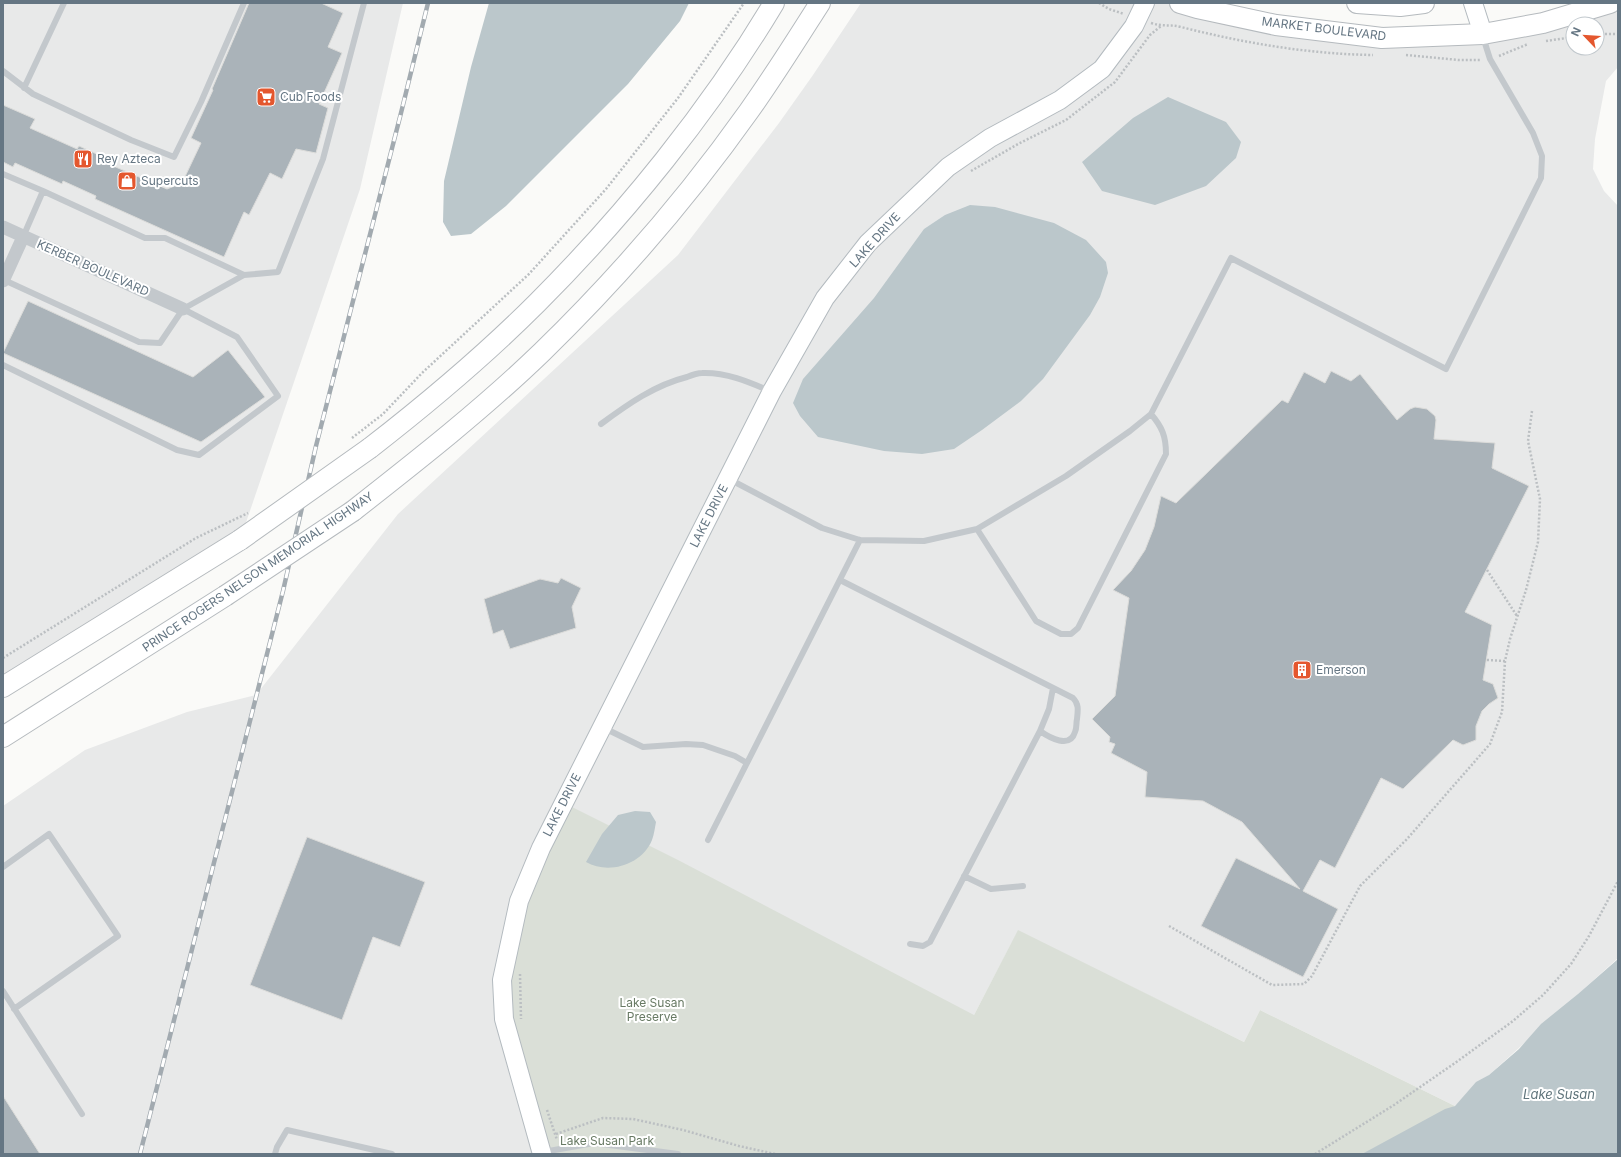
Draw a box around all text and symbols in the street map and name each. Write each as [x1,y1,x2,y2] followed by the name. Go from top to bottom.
[1261,13,1387,44] street label: MARKET BOULEVARD
[1565,16,1605,56] north arrow
[1568,25,1584,39] text: N
[255,86,277,108] supermarket icon: Cub Foods
[280,89,341,104] place label: Cub Foods
[72,148,94,170] restaurant icon: Rey Azteca
[97,151,161,166] place label: Rey Azteca
[116,170,138,192] shop icon: Supercuts
[141,173,199,188] place label: Supercuts
[846,209,903,270] street label: LAKE DRIVE
[35,236,152,299] street label: KERBER BOULEVARD
[686,482,731,550] street label: LAKE DRIVE
[139,488,376,655] street label: PRINCE ROGERS NELSON MEMORIAL HIGHWAY
[1291,659,1313,681] building icon: Emerson
[1316,662,1366,677] place label: Emerson
[539,771,584,839] street label: LAKE DRIVE
[619,995,685,1024] park label: Lake Susan Preserve
[1523,1086,1595,1102] water label: Lake Susan
[560,1133,655,1148] park label: Lake Susan Park

